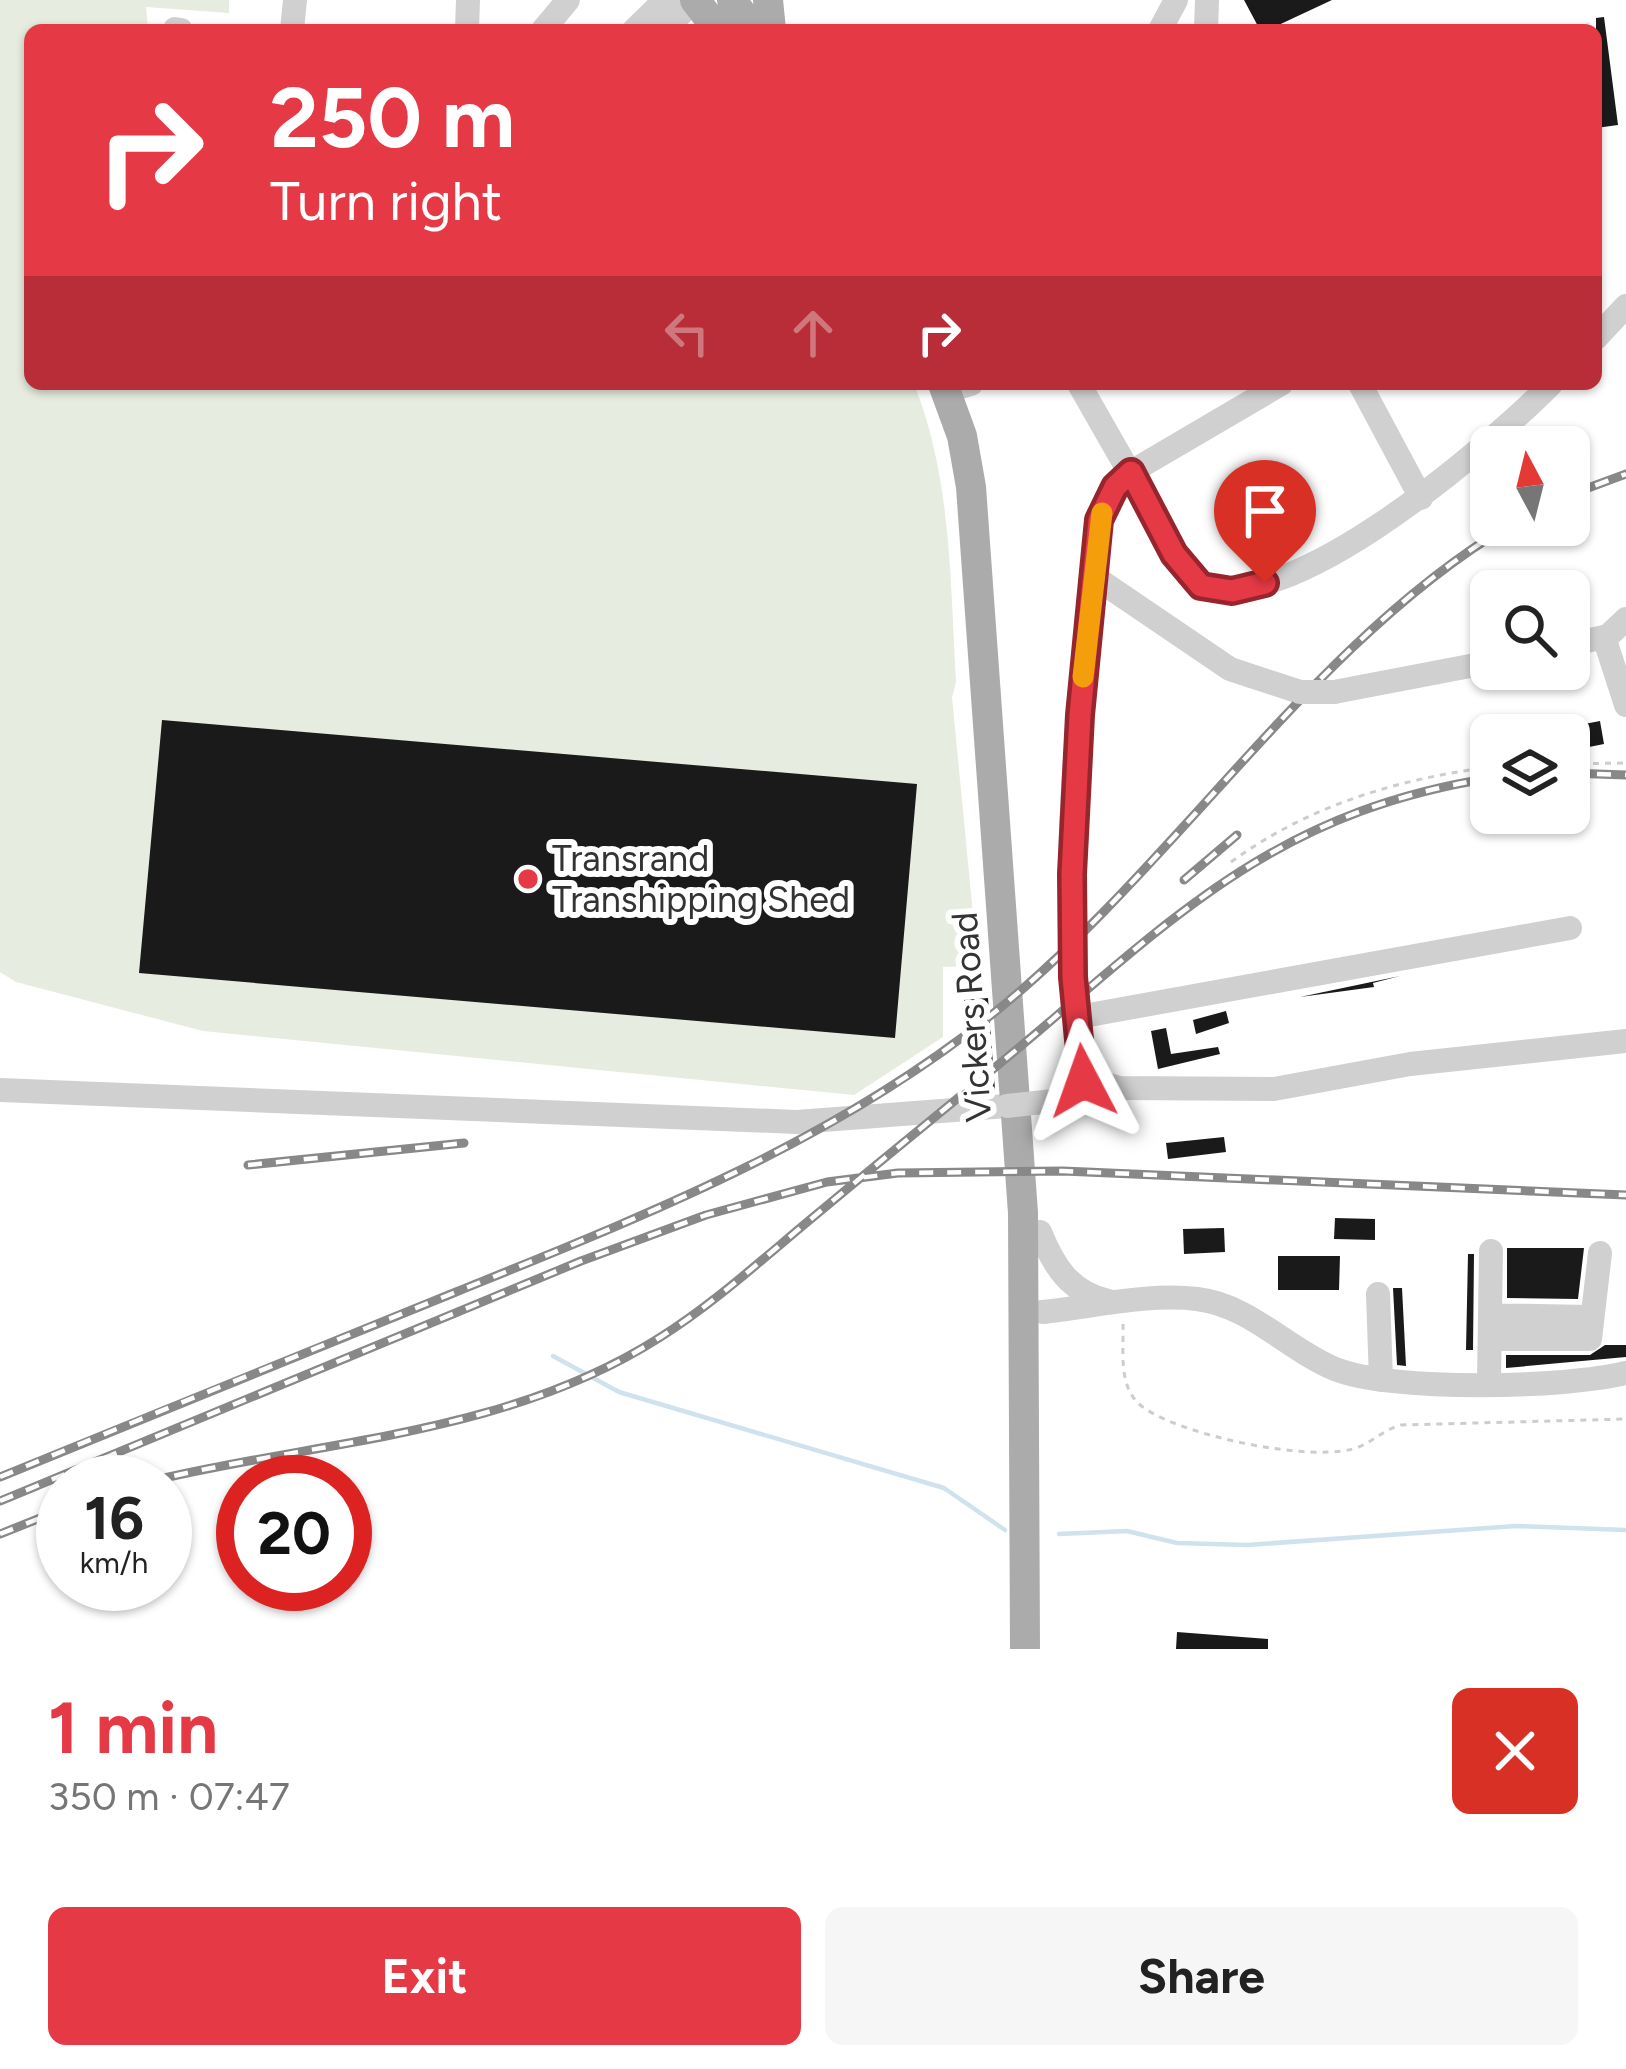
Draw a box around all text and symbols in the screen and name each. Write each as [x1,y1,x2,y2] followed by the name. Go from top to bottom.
[270,67,515,168] text: 250 m
[72,72,228,228] icon: right
[270,169,502,234] text: Turn right
[654,300,720,366] icon: left
[780,300,846,366] icon: ahead
[906,300,972,366] icon: right
[1470,426,1590,546] north arrow
[1470,426,1590,834] map controls
[1214,460,1316,583] pin
[1232,478,1298,544] icon: arrive
[1470,570,1590,690] button: search
[1470,714,1590,834] button: layers
[552,837,850,921] place label: Transrand Transhipping Shed
[515,866,541,892] marker: Transrand Transhipping Shed
[943,911,1000,1123] street label: Vickers Road
[1020,1018,1146,1144] position arrow
[216,1455,372,1611] speed limit sign: 20
[84,1482,144,1554] text: 16
[80,1544,148,1581] text: km/h
[48,1685,218,1771] text: 1 min
[1452,1688,1578,1814] button: close
[48,1773,290,1820] text: 350 m · 07:47
[48,1907,801,2045] button: Exit
[825,1907,1578,2045] button: Share

